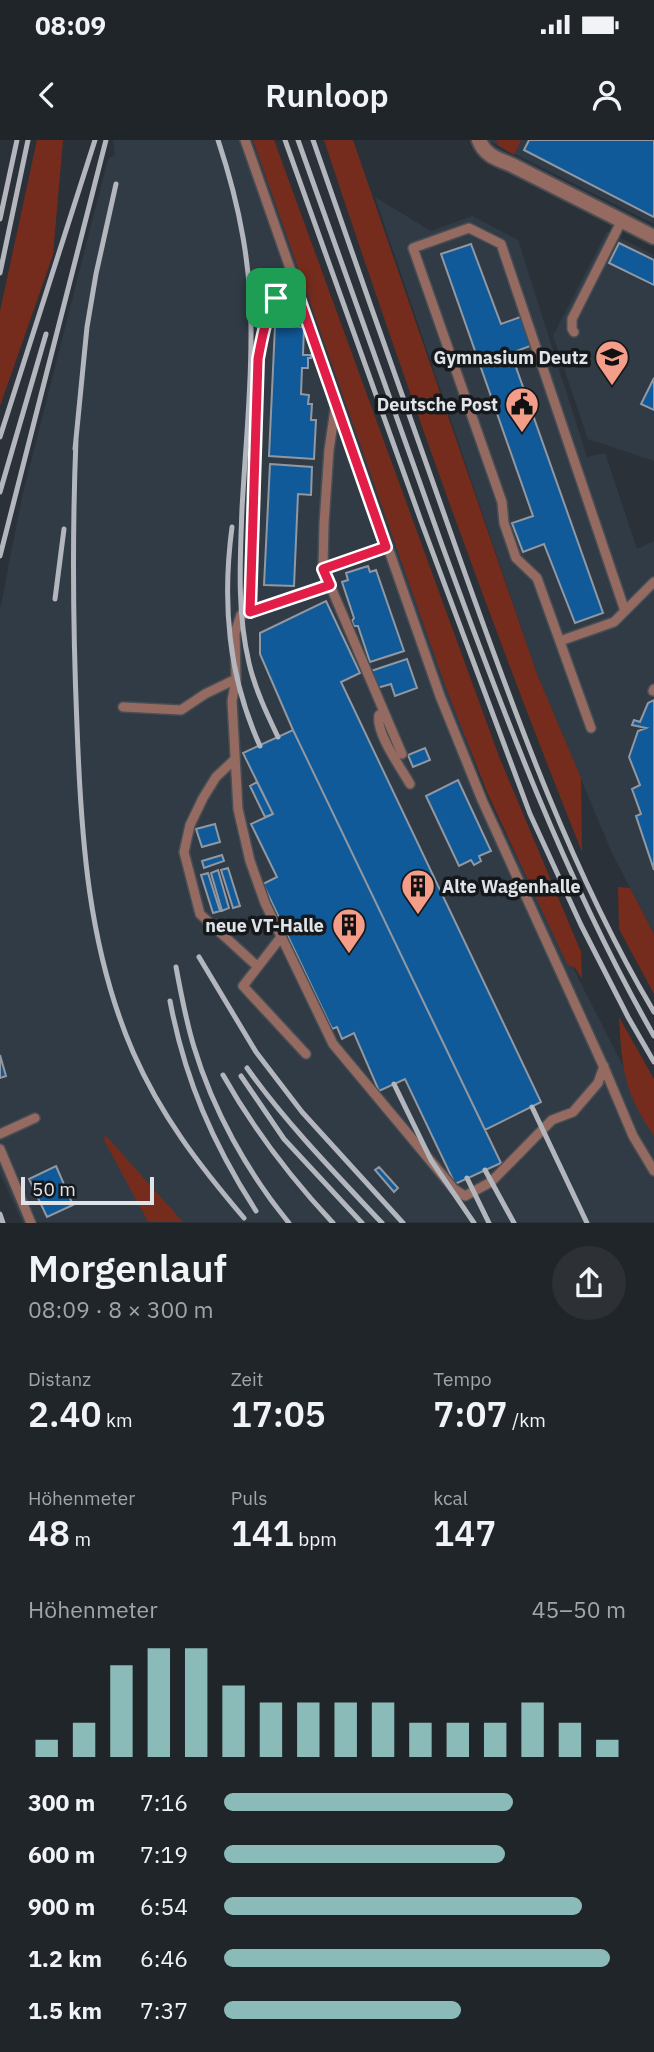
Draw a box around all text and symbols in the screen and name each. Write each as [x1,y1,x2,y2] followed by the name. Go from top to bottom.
[35,8,106,42] text: 08:09
[265,74,389,116] text: Runloop
[28,76,66,114] icon: back
[588,76,626,114] icon: person
[246,268,306,328] pin
[257,279,295,317] icon: arrive
[593,338,631,387] school or university icon: Gymnasium Deutz
[433,346,588,369] place label: Gymnasium Deutz
[503,385,541,434] public building icon: Deutsche Post
[377,393,498,416] place label: Deutsche Post
[399,867,437,916] building icon: Alte Wagenhalle
[442,875,581,898] place label: Alte Wagenhalle
[330,906,368,955] building icon: neue VT-Halle
[205,914,324,937] place label: neue VT-Halle
[21,1174,154,1205] scale bar
[32,1177,76,1201] text: 50 m
[28,1243,227,1292] text: Morgenlauf
[552,1246,626,1320] button: share
[28,1294,214,1324] text: 08:09 · 8 × 300 m
[28,1367,91,1391] text: Distanz
[231,1367,263,1391] text: Zeit
[433,1367,492,1391] text: Tempo
[28,1391,101,1437] text: 2.40
[231,1391,326,1437] text: 17:05
[433,1391,508,1437] text: 7:07
[101,1408,133,1432] text: km
[508,1408,546,1432] text: /km
[28,1486,135,1510] text: Höhenmeter
[231,1486,267,1510] text: Puls
[433,1486,468,1510] text: kcal
[28,1510,70,1556] text: 48
[231,1510,294,1556] text: 141
[433,1510,496,1556] text: 147
[70,1527,91,1551] text: m
[294,1527,337,1551] text: bpm
[28,1594,158,1624] text: Höhenmeter
[532,1594,626,1624] text: 45–50 m
[28,1787,95,1817] text: 300 m
[140,1787,188,1817] text: 7:16
[28,1839,95,1869] text: 600 m
[140,1839,188,1869] text: 7:19
[28,1891,95,1921] text: 900 m
[140,1891,188,1921] text: 6:54
[28,1943,102,1973] text: 1.2 km
[140,1943,188,1973] text: 6:46
[28,1995,102,2025] text: 1.5 km
[140,1995,188,2025] text: 7:37

